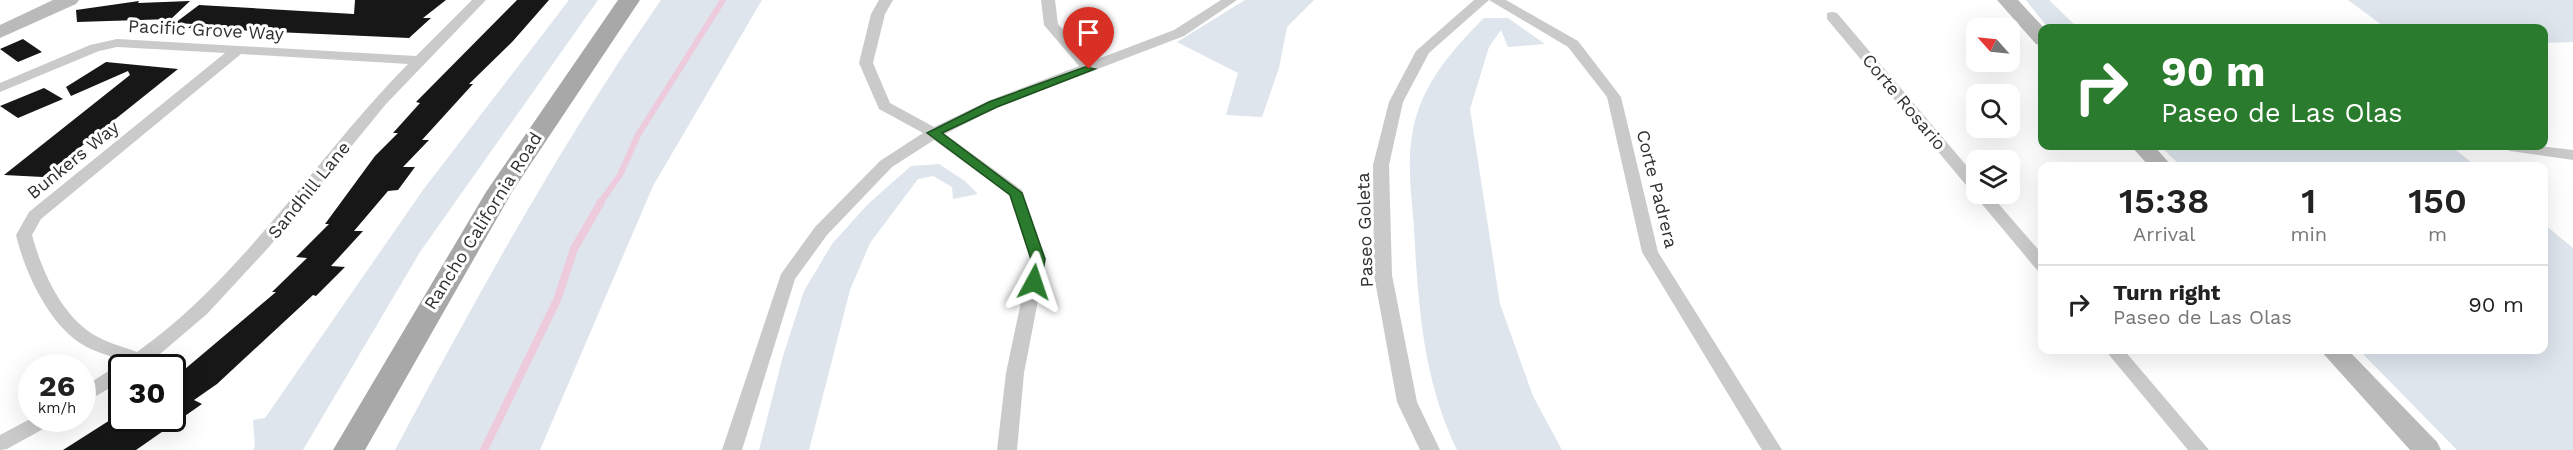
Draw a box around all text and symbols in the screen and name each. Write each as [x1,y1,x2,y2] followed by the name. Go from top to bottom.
[1063,7,1114,69] pin
[128,15,285,44] street label: Pacific Grove Way
[1072,16,1105,49] icon: arrive
[1966,18,2020,72] north arrow
[1966,18,2020,204] map controls
[2161,47,2265,96] text: 90 m
[2062,48,2140,126] icon: right
[1858,49,1951,154] street label: Corte Rosario
[1966,84,2020,138] button: search
[2161,97,2403,129] text: Paseo de Las Olas
[23,116,123,203] street label: Bunkers Way
[419,128,546,313] street label: Rancho California Road
[1633,128,1682,250] street label: Corte Padrera
[263,137,354,243] street label: Sandhill Lane
[1966,150,2020,204] button: layers
[1352,172,1377,288] street label: Paseo Goleta
[2119,180,2209,222] text: 15:38
[2301,180,2316,222] text: 1
[2408,180,2467,222] text: 150
[2133,222,2195,246] text: Arrival
[2290,222,2327,246] text: min
[2428,222,2447,246] text: m
[1002,250,1066,314] position arrow
[2113,280,2220,305] text: Turn right
[2062,288,2095,321] icon: right
[2468,292,2524,317] text: 90 m
[2113,305,2292,329] text: Paseo de Las Olas
[108,354,186,432] speed limit sign: 30
[39,368,75,403] text: 26
[38,399,76,417] text: km/h

